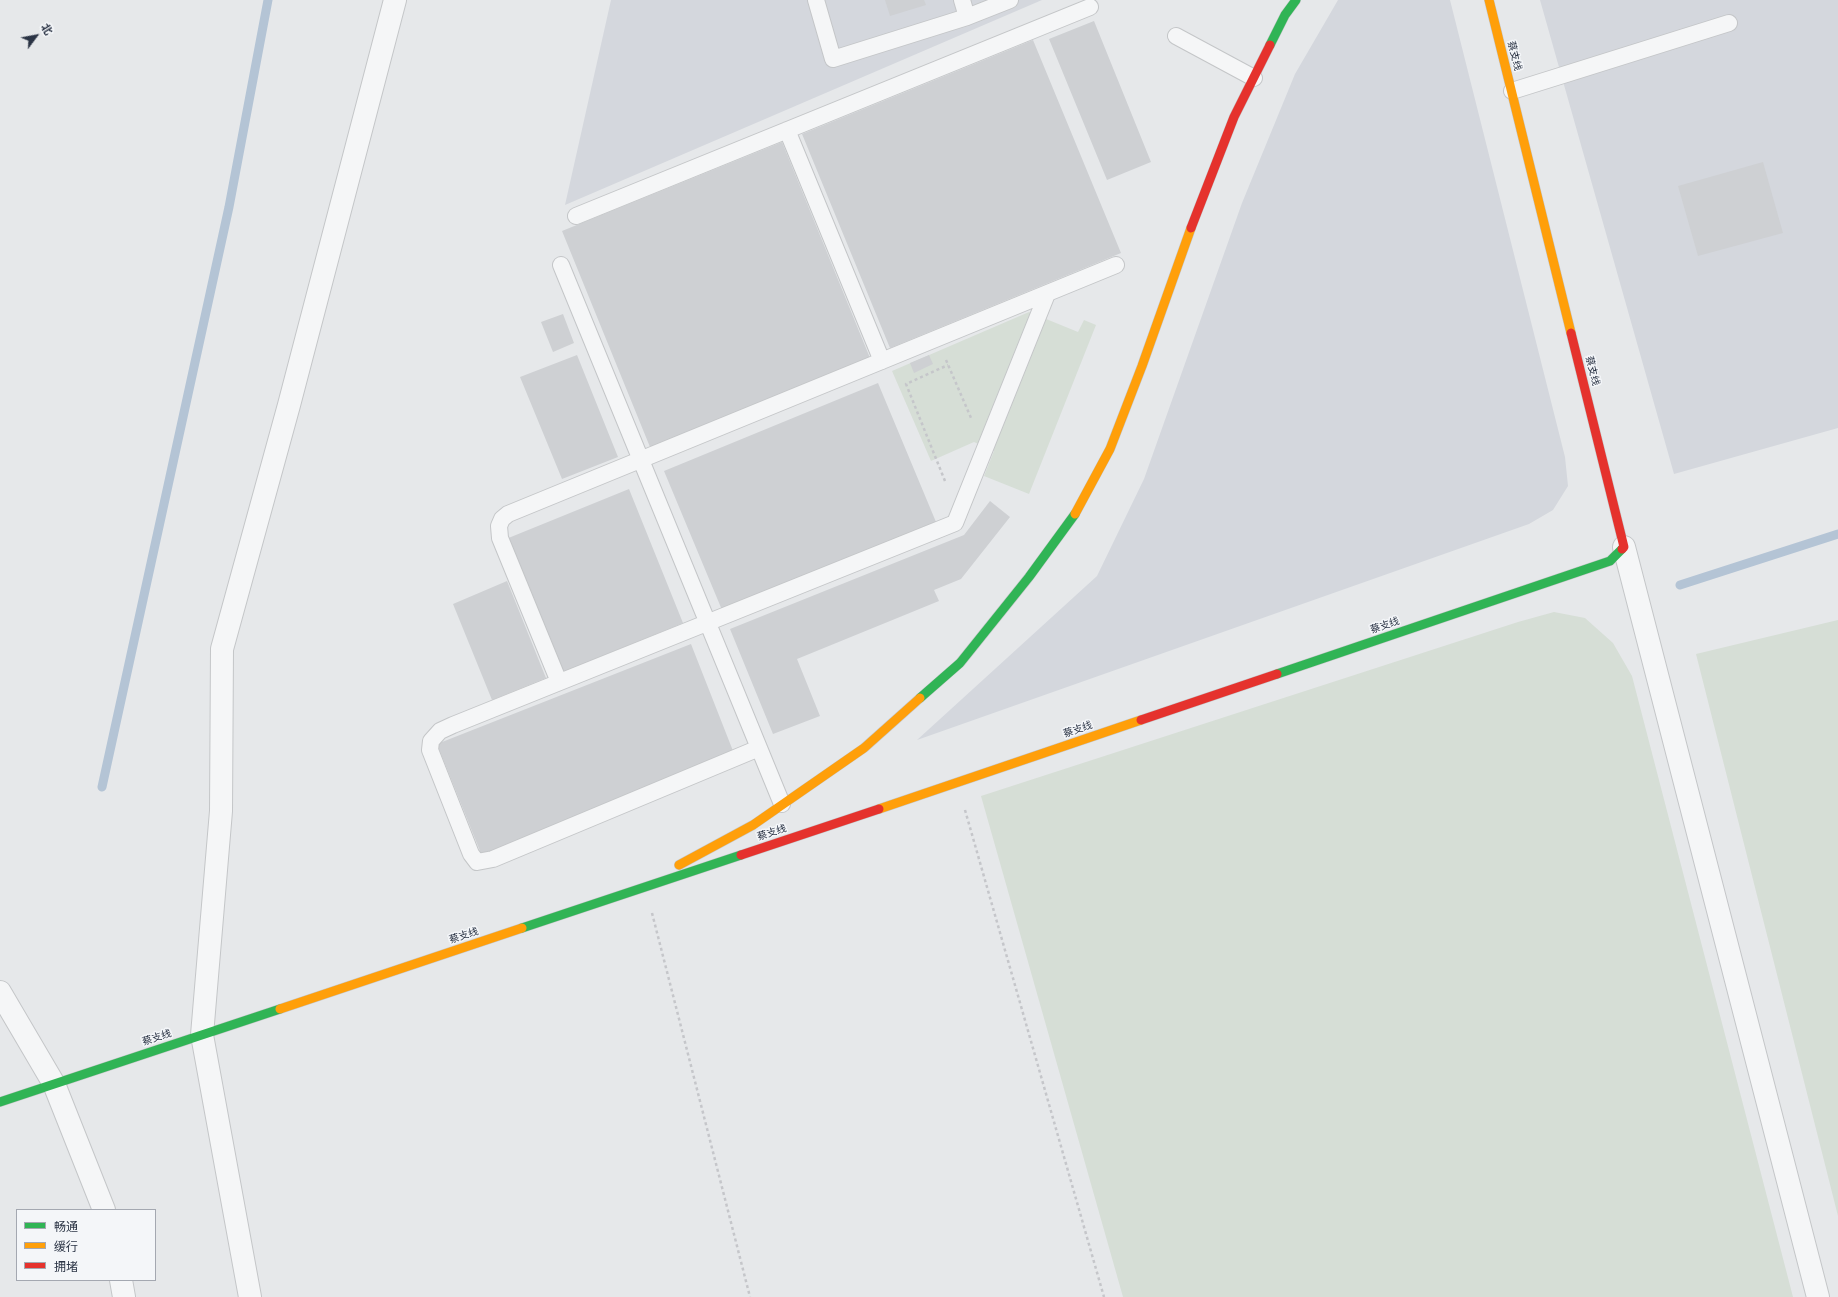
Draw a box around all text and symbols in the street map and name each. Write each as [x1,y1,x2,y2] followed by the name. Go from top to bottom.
[16,16,56,56] north arrow
[38,21,55,37] text: 北
[1505,40,1523,72] street label: 蔡支线
[1583,355,1601,387] street label: 蔡支线
[1369,615,1401,637] street label: 蔡支线
[1062,719,1094,741] street label: 蔡支线
[756,823,788,843] street label: 蔡支线
[448,926,480,946] street label: 蔡支线
[141,1028,173,1048] street label: 蔡支线
[16,1209,156,1281] legend
[54,1220,78,1234] text: 畅通
[54,1240,78,1254] text: 缓行
[54,1260,78,1274] text: 拥堵

